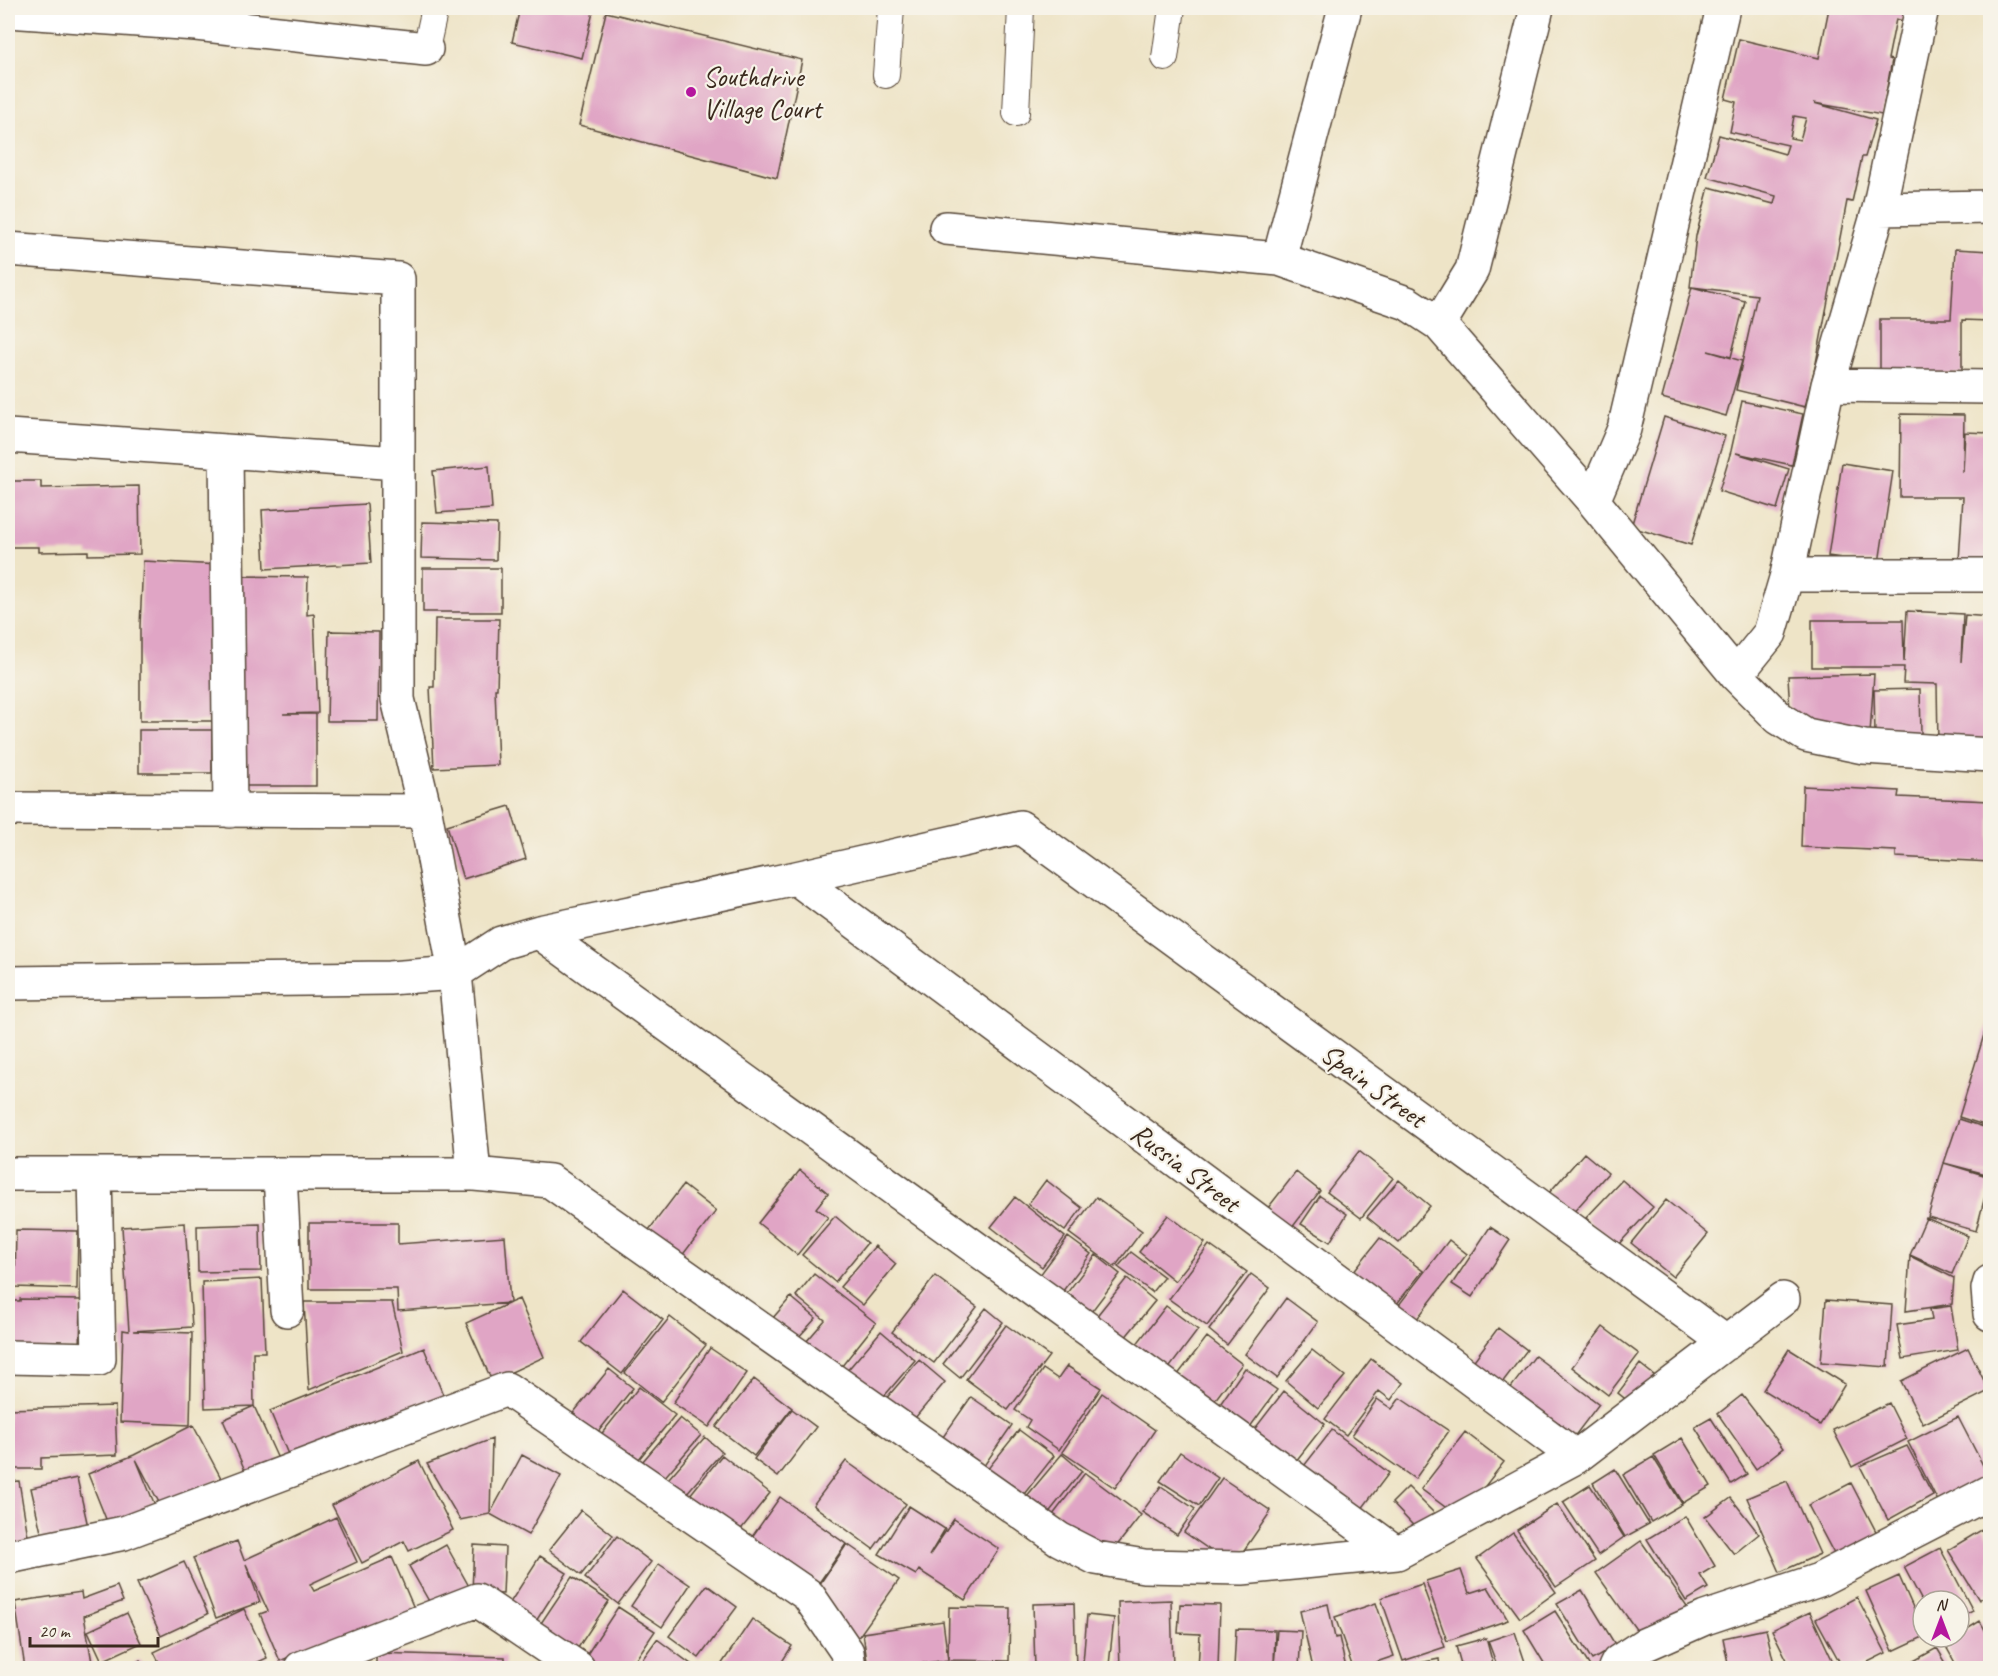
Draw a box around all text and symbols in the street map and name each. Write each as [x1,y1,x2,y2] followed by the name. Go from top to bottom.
[703,59,824,126] place label: Southdrive Village Court
[684,85,698,99] marker: Southdrive Village Court
[1314,1036,1435,1137] street label: Spain Street
[1124,1115,1249,1221] street label: Russia Street
[1911,1589,1971,1649] north arrow
[1936,1595,1949,1615] text: N
[30,1610,158,1648] scale bar
[39,1620,72,1642] text: 20 m

